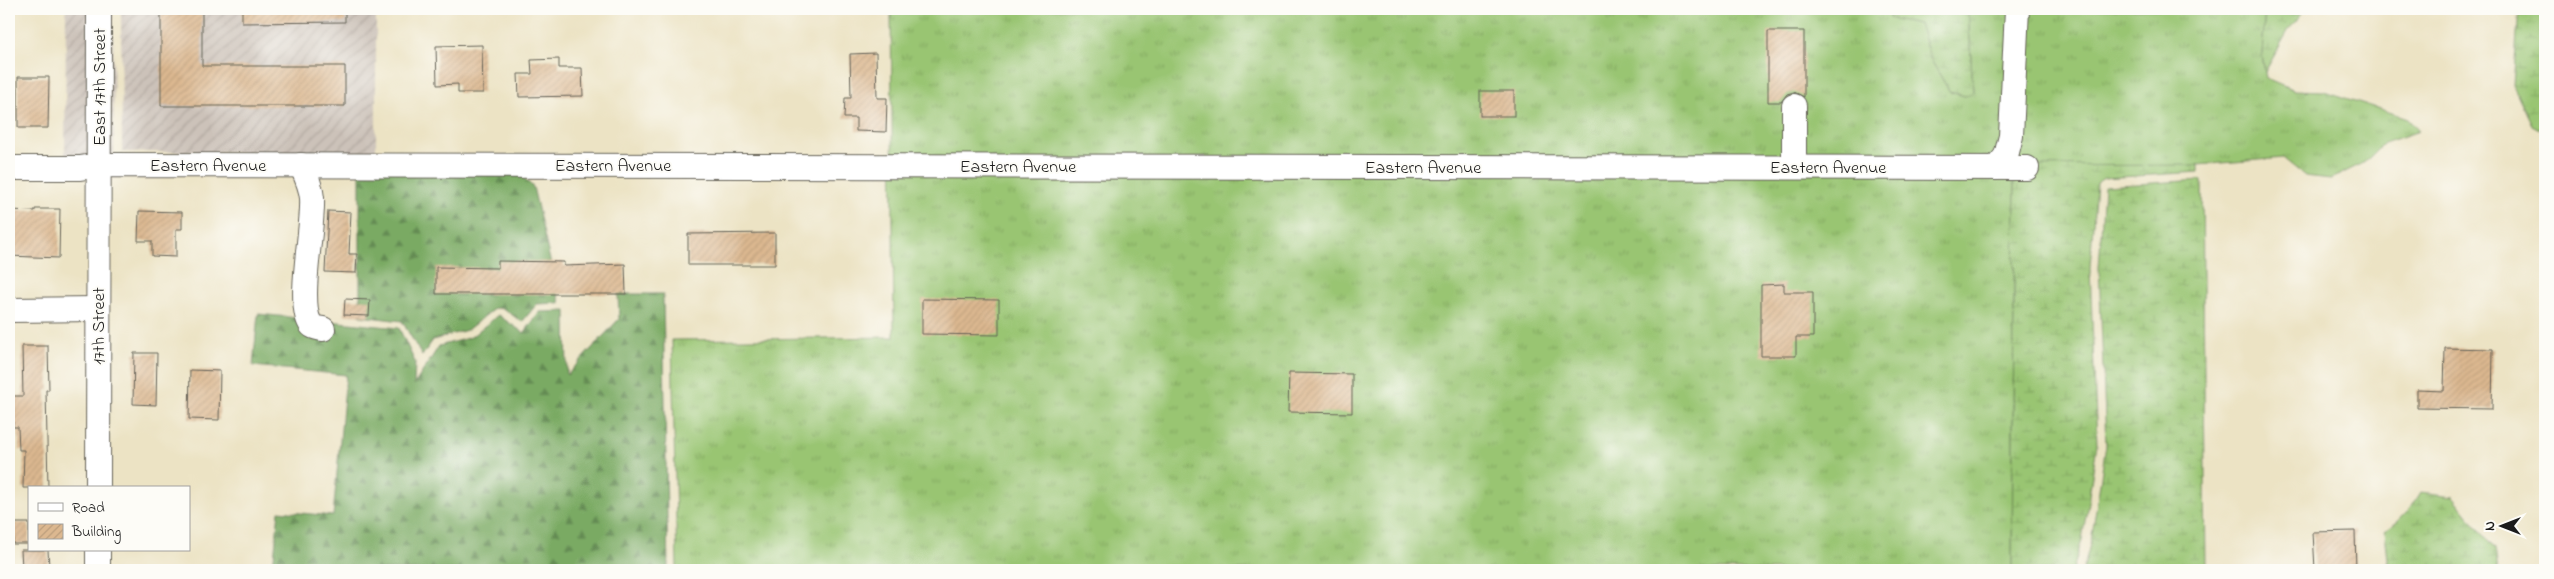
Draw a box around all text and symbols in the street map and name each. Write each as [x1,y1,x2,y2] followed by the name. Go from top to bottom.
[88,28,114,146] street label: East 17th Street
[150,154,267,180] street label: Eastern Avenue
[555,154,672,180] street label: Eastern Avenue
[960,155,1077,181] street label: Eastern Avenue
[1365,156,1482,182] street label: Eastern Avenue
[1770,156,1887,182] street label: Eastern Avenue
[87,287,113,365] street label: 17th Street
[28,486,190,552] legend
[72,497,105,519] text: Road
[2476,502,2526,552] north arrow
[71,521,121,544] text: Building
[2480,521,2501,531] text: N

